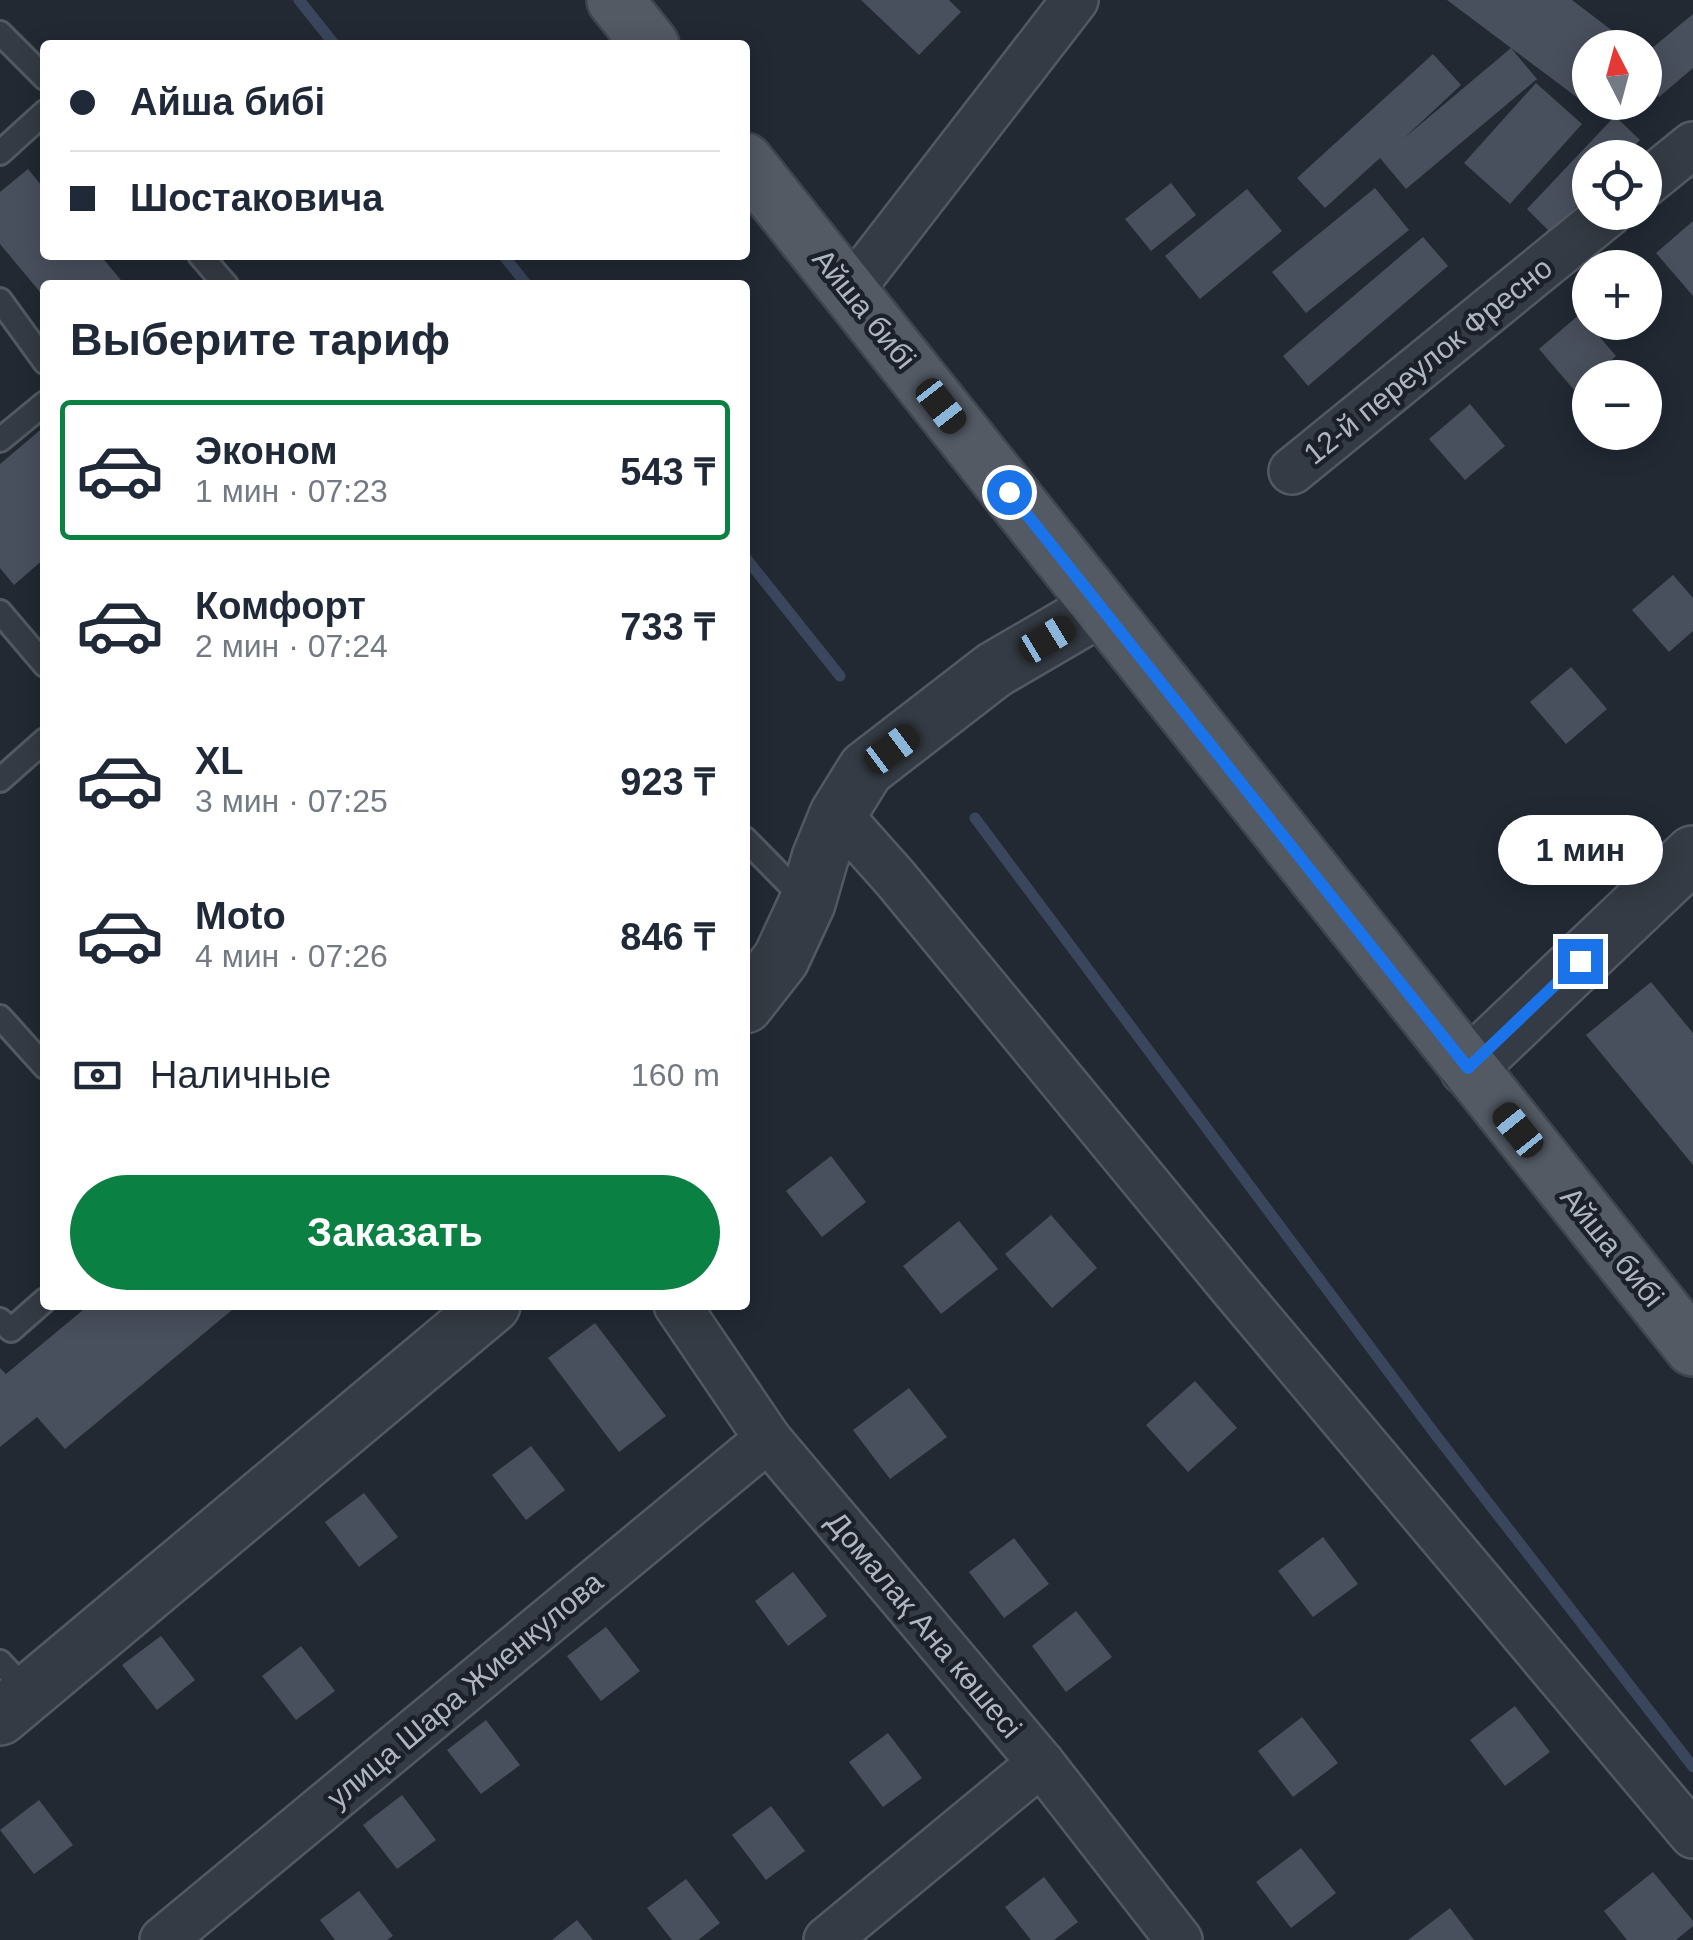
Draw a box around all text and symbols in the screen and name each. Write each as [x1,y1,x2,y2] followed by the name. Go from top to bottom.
[1572,30,1662,120] north arrow
[1572,30,1662,450] map controls
[130,81,325,123] text: Айша бибі
[1572,140,1662,230] button: locate
[130,177,383,219] text: Шостаковича
[806,242,922,375] street label: Айша бибі
[1572,250,1662,340] button: +
[1297,251,1558,471] street label: 12-й переулок Фресно
[70,314,450,365] text: Выберите тариф
[1572,360,1662,450] button: −
[911,373,971,439] car
[75,425,165,515] icon: car
[195,430,338,472] text: Эконом
[620,451,715,493] text: 543 ₸
[987,470,1032,515] route start
[195,473,388,509] text: 1 мин · 07:23
[75,580,165,670] icon: car
[195,585,366,627] text: Комфорт
[620,606,715,648] text: 733 ₸
[1014,611,1080,667] car
[195,628,388,664] text: 2 мин · 07:24
[859,719,925,779] car
[75,735,165,825] icon: car
[195,740,244,782] text: XL
[620,761,715,803] text: 923 ₸
[195,783,388,819] text: 3 мин · 07:25
[1498,816,1662,886] callout: 1 мин
[1536,832,1625,868] text: 1 мин
[75,890,165,980] icon: car
[195,895,286,937] text: Moto
[620,916,715,958] text: 846 ₸
[195,938,388,974] text: 4 мин · 07:26
[1558,939,1603,984] route end
[70,1048,125,1103] icon: cash
[150,1054,331,1096] text: Наличные
[631,1057,720,1093] text: 160 m
[1487,1097,1549,1163] car
[70,1175,720,1290] button: Заказать
[1554,1180,1670,1313] street label: Айша бибі
[820,1505,1028,1744] street label: Домалақ Ана көшесі
[320,1565,609,1814] street label: улица Шара Жиенкулова

